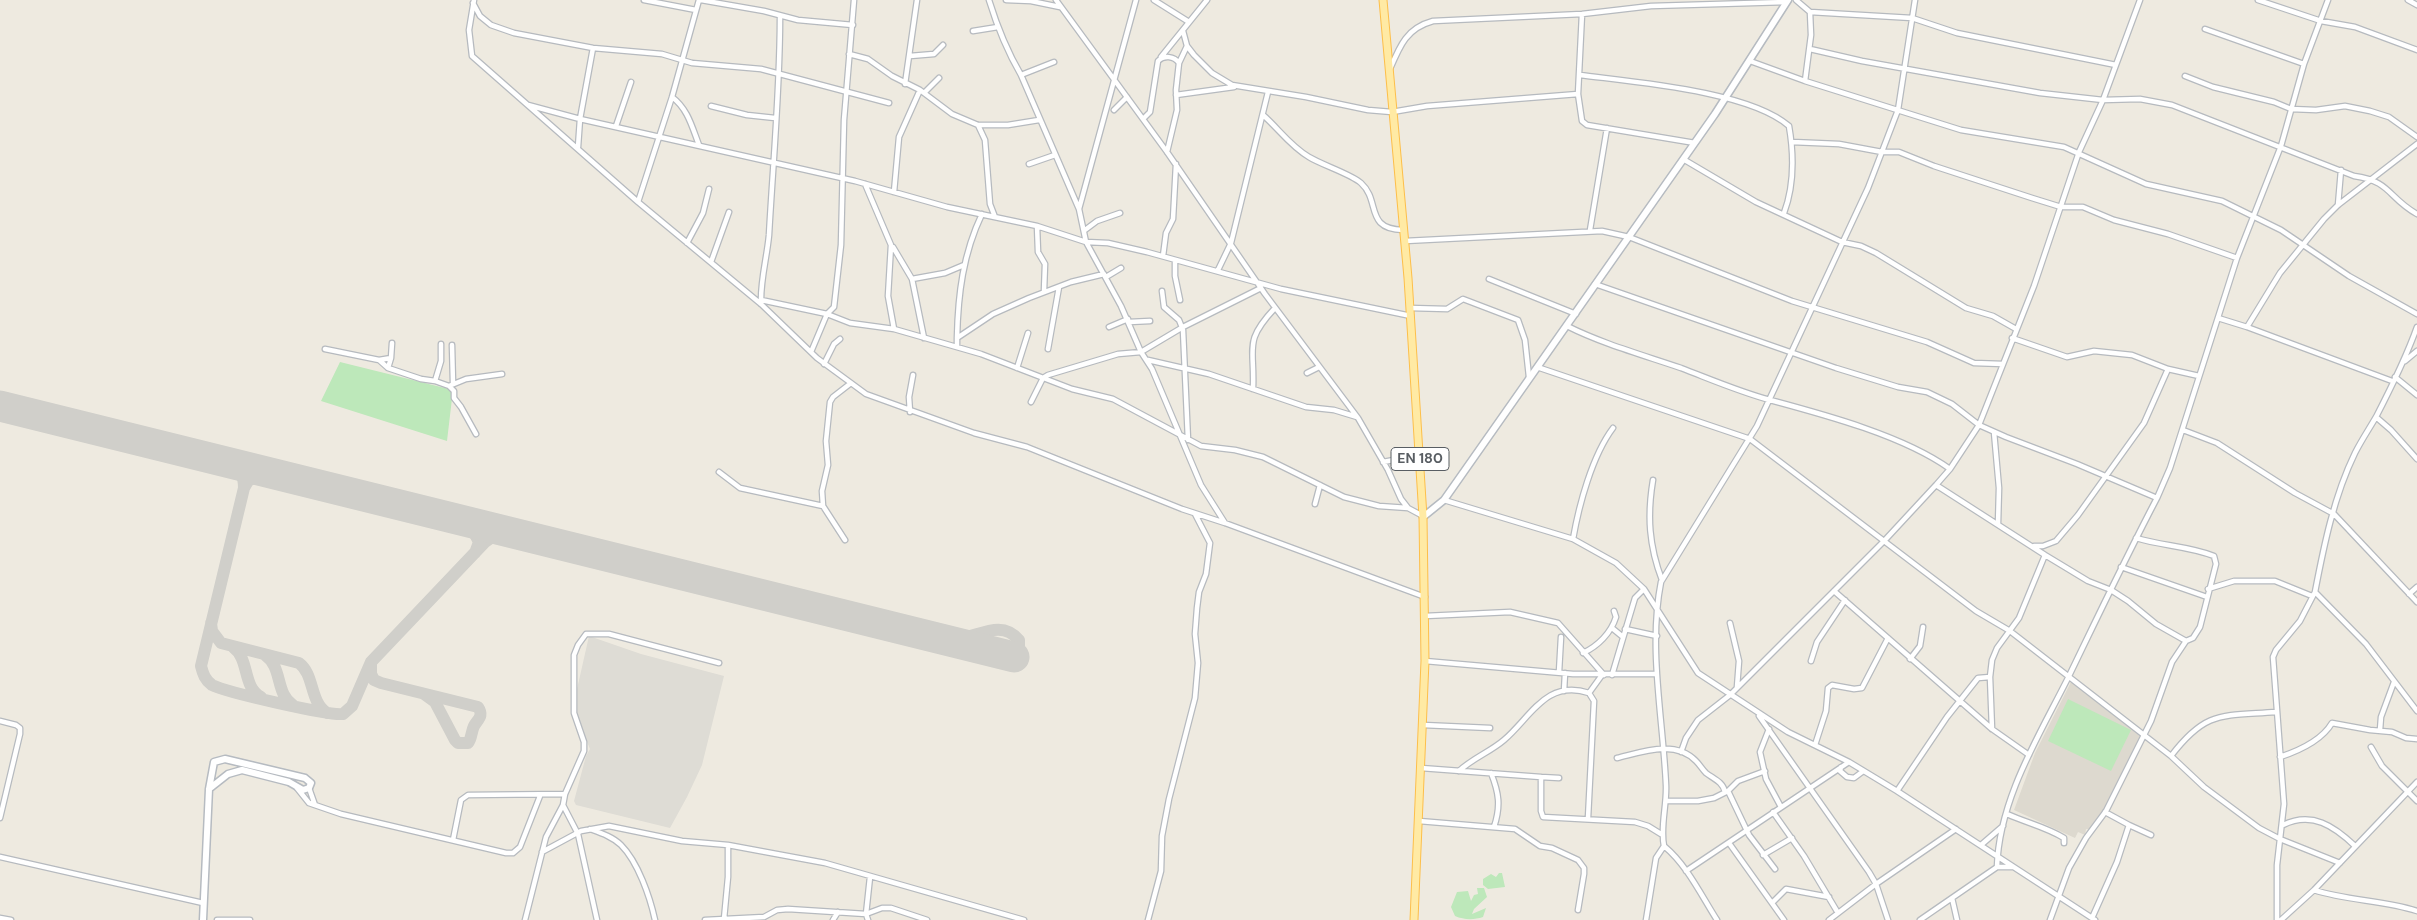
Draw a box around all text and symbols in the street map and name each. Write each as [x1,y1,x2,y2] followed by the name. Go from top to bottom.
[1391,448,1449,470] road number: EN 180

